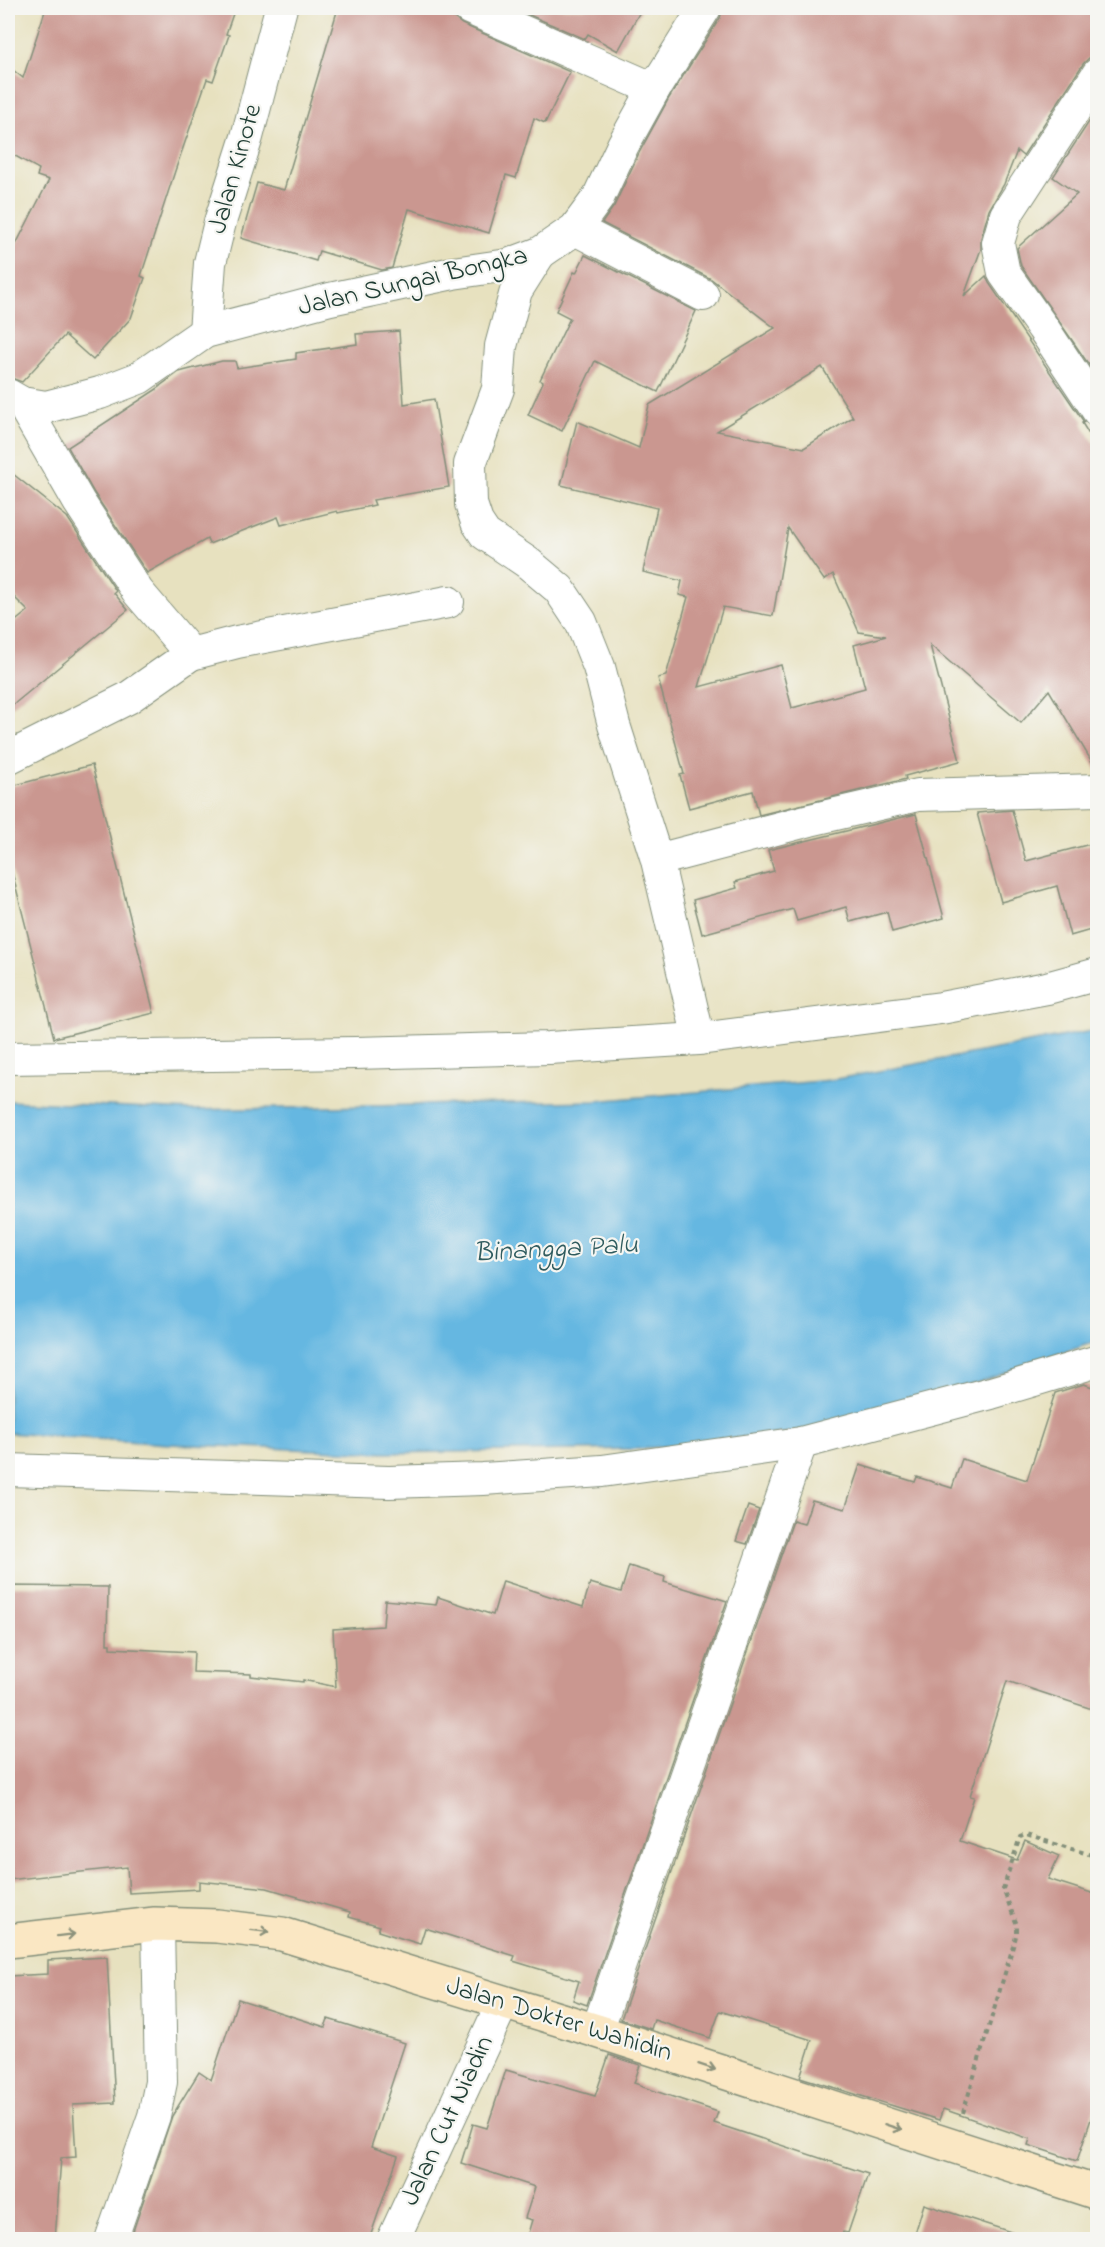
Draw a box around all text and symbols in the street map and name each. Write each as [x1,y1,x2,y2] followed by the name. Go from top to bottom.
[199,99,273,239] street label: Jalan Kinote
[294,237,532,327] street label: Jalan Sungai Bongka
[473,1225,639,1275] water label: Binangga Palu
[249,1926,269,1937] one-way arrow
[55,1929,75,1940] one-way arrow
[441,1967,677,2073] street label: Jalan Dokter Wahidin
[391,2029,505,2213] street label: Jalan Cut Niadin
[697,2062,716,2073] one-way arrow
[883,2122,902,2133] one-way arrow

